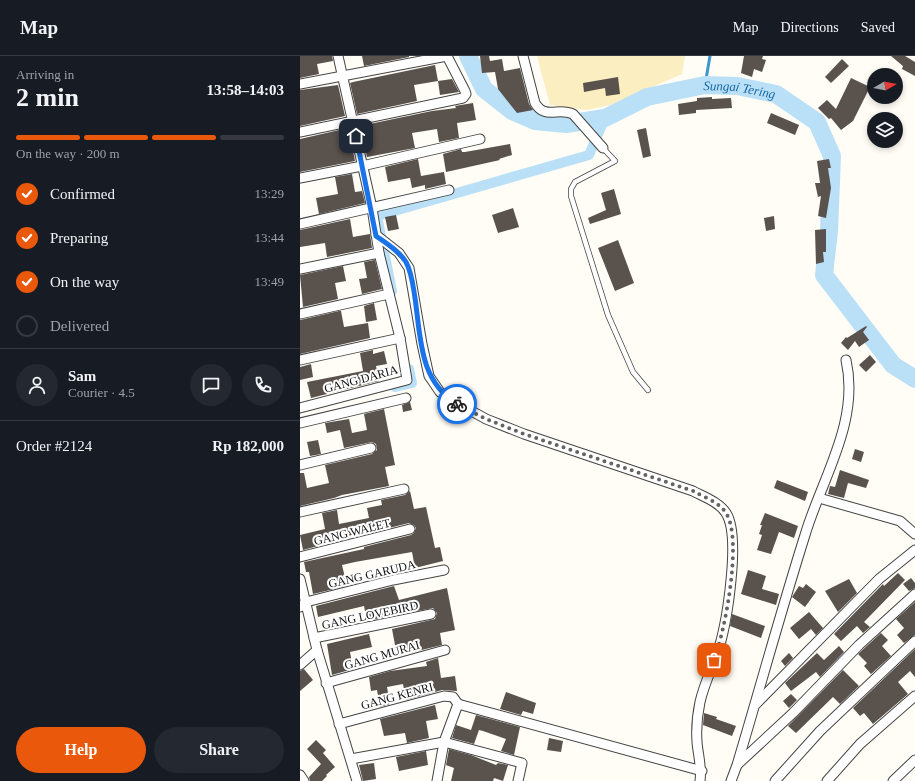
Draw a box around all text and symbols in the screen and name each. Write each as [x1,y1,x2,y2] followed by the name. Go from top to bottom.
[20,17,58,38] text: Map
[733,20,758,35] text: Map
[780,20,839,35] text: Directions
[861,20,895,35] text: Saved
[16,67,74,82] text: Arriving in
[867,68,903,104] north arrow
[867,68,903,148] map controls
[703,77,777,101] water label: Sungai Tering
[207,82,284,98] text: 13:58–14:03
[16,83,79,112] text: 2 min
[867,112,903,148] button: layers
[339,119,373,153] pin
[345,125,367,147] icon: home
[16,146,120,161] text: On the way · 200 m
[16,183,38,205] icon: check
[50,186,115,202] text: Confirmed
[254,186,284,201] text: 13:29
[16,227,38,249] icon: check
[50,230,108,246] text: Preparing
[254,230,284,245] text: 13:44
[16,271,38,293] icon: check
[50,274,119,290] text: On the way
[254,274,284,289] text: 13:49
[50,318,109,334] text: Delivered
[323,362,400,396] street label: GANG DARIA
[16,364,58,406] button: person
[190,364,232,406] button: chat
[242,364,284,406] button: phone
[68,368,96,384] text: Sam
[437,384,477,424] courier
[68,385,135,400] text: Courier · 4.5
[446,393,468,415] icon: bike
[16,438,92,454] text: Order #2124
[212,438,284,454] text: Rp 182,000
[312,516,392,548] street label: GANG WALET
[327,557,417,591] street label: GANG GARUDA
[320,598,420,632] street label: GANG LOVEBIRD
[343,638,421,672] street label: GANG MURAI
[697,643,731,677] pin
[703,649,725,671] icon: bag
[359,680,435,712] street label: GANG KENRI
[16,727,146,773] button: Help
[154,727,284,773] button: Share

